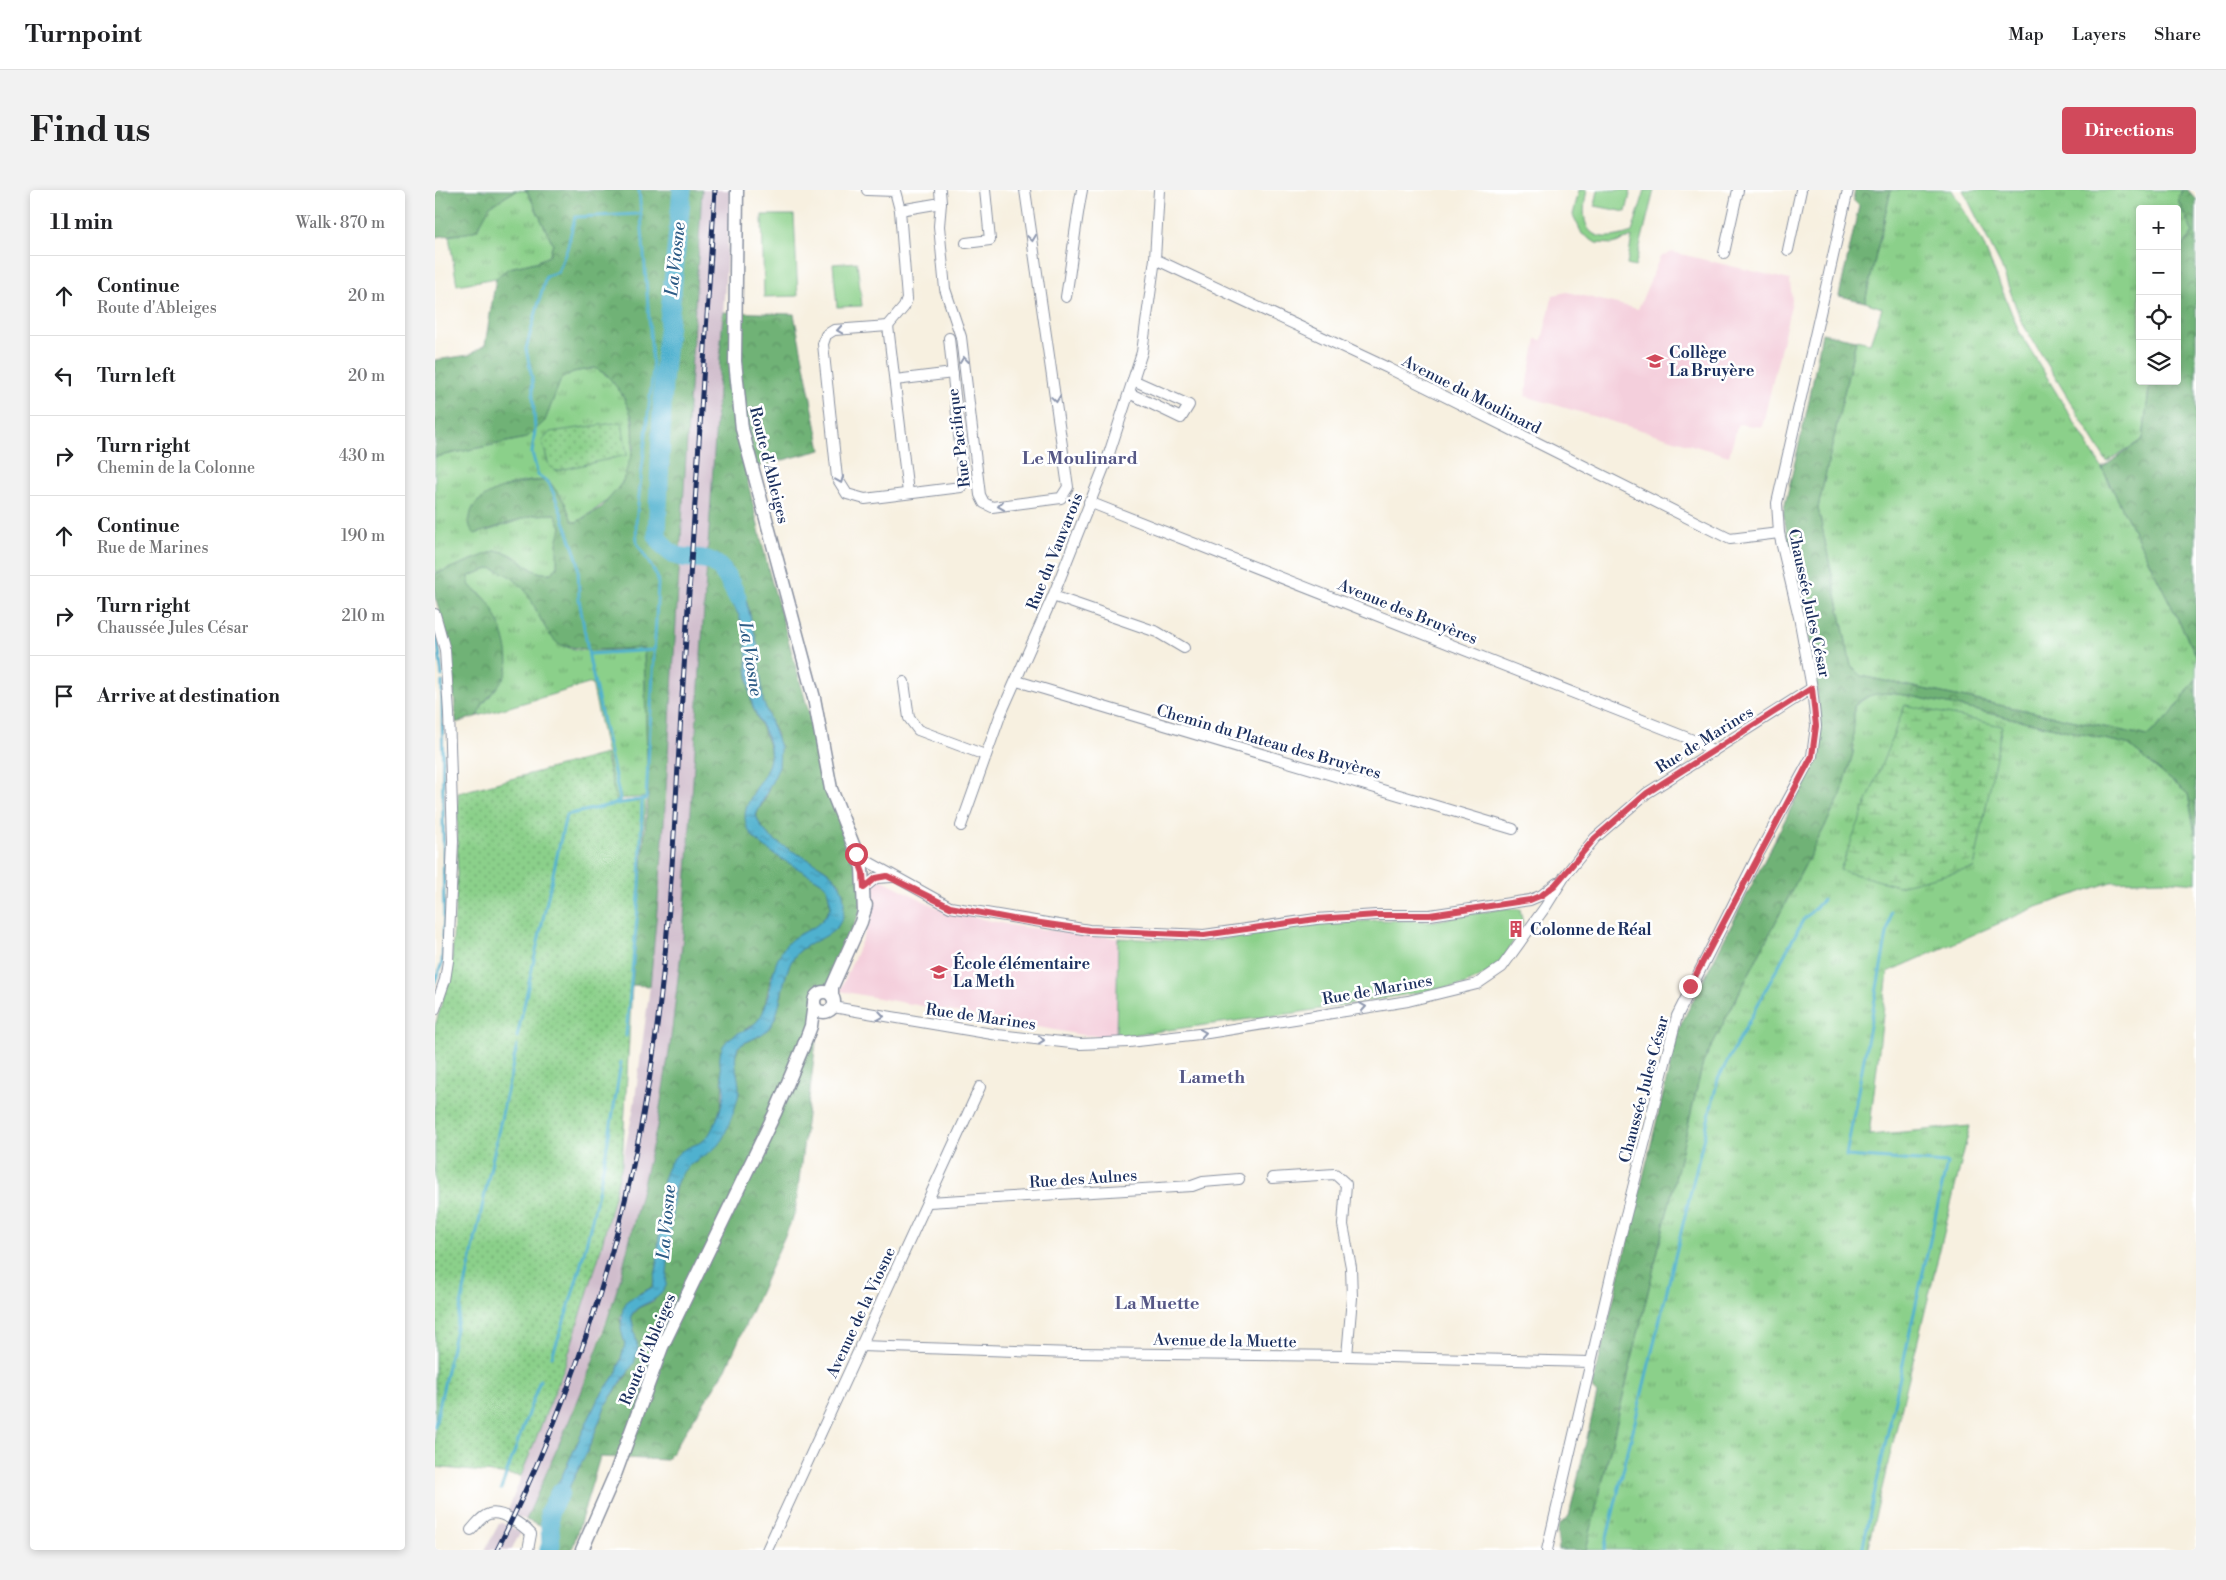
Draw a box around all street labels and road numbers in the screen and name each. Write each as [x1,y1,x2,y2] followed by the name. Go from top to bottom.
[1398,351,1544,439] street label: Avenue du Moulinard
[943,387,975,489] street label: Rue Pacifique
[745,405,793,526] street label: Route d'Ableiges
[1022,490,1087,613] street label: Rue du Vauvarois
[1784,527,1835,679] street label: Chaussée Jules César
[1334,574,1480,649] street label: Avenue des Bruyères
[1154,700,1383,784] street label: Chemin du Plateau des Bruyères
[1652,702,1757,778] street label: Rue de Marines
[1321,970,1434,1010] street label: Rue de Marines
[924,999,1037,1035] street label: Rue de Marines
[1615,1013,1673,1165] street label: Chaussée Jules César
[1028,1165,1138,1193] street label: Rue des Aulnes
[821,1244,900,1382] street label: Avenue de la Viosne
[615,1290,681,1408] street label: Route d'Ableiges
[1152,1330,1297,1352] street label: Avenue de la Muette

